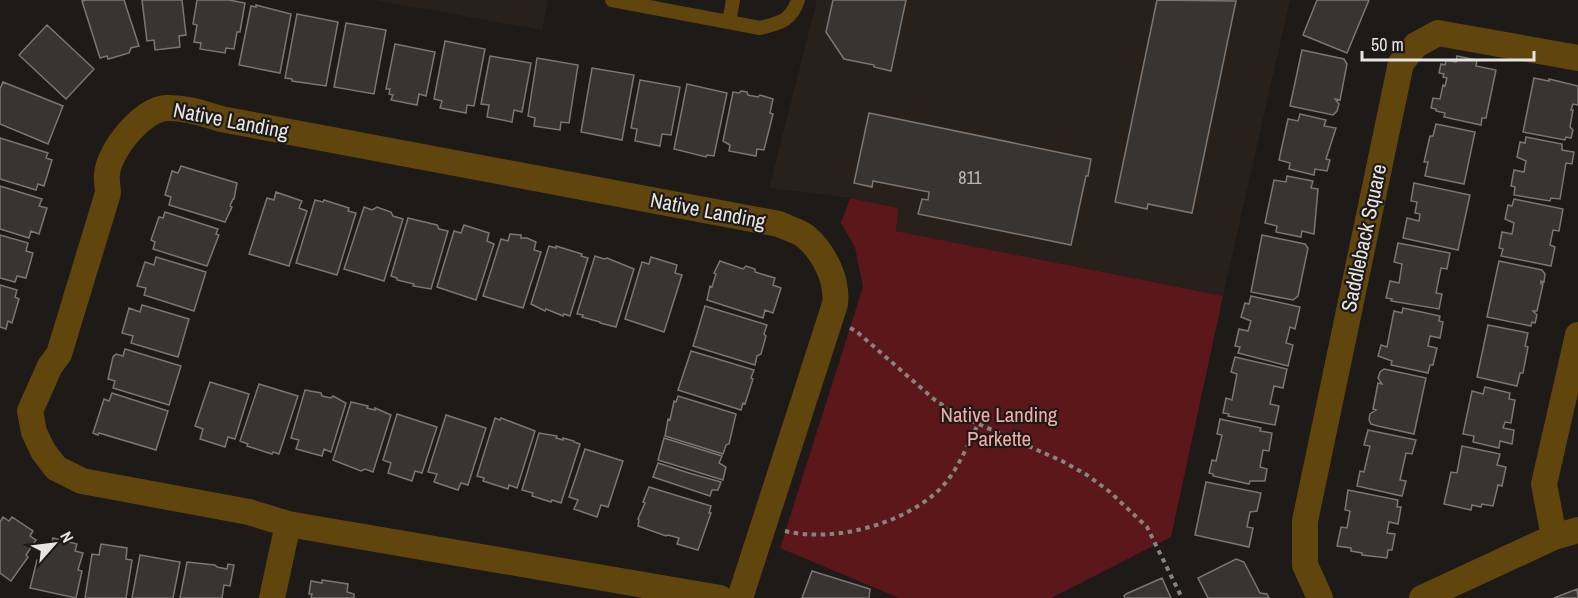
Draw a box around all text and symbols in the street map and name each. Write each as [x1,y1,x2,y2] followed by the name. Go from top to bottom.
[1362,24,1534,62] scale bar
[1371,32,1404,57] text: 50 m
[171,95,292,146] street label: Native Landing
[1334,161,1393,314] street label: Saddleback Square
[958,165,983,190] house number: 811
[648,185,769,236] street label: Native Landing
[941,400,1058,453] park label: Native Landing Parkette
[24,514,84,574] north arrow
[55,528,79,546] text: N

